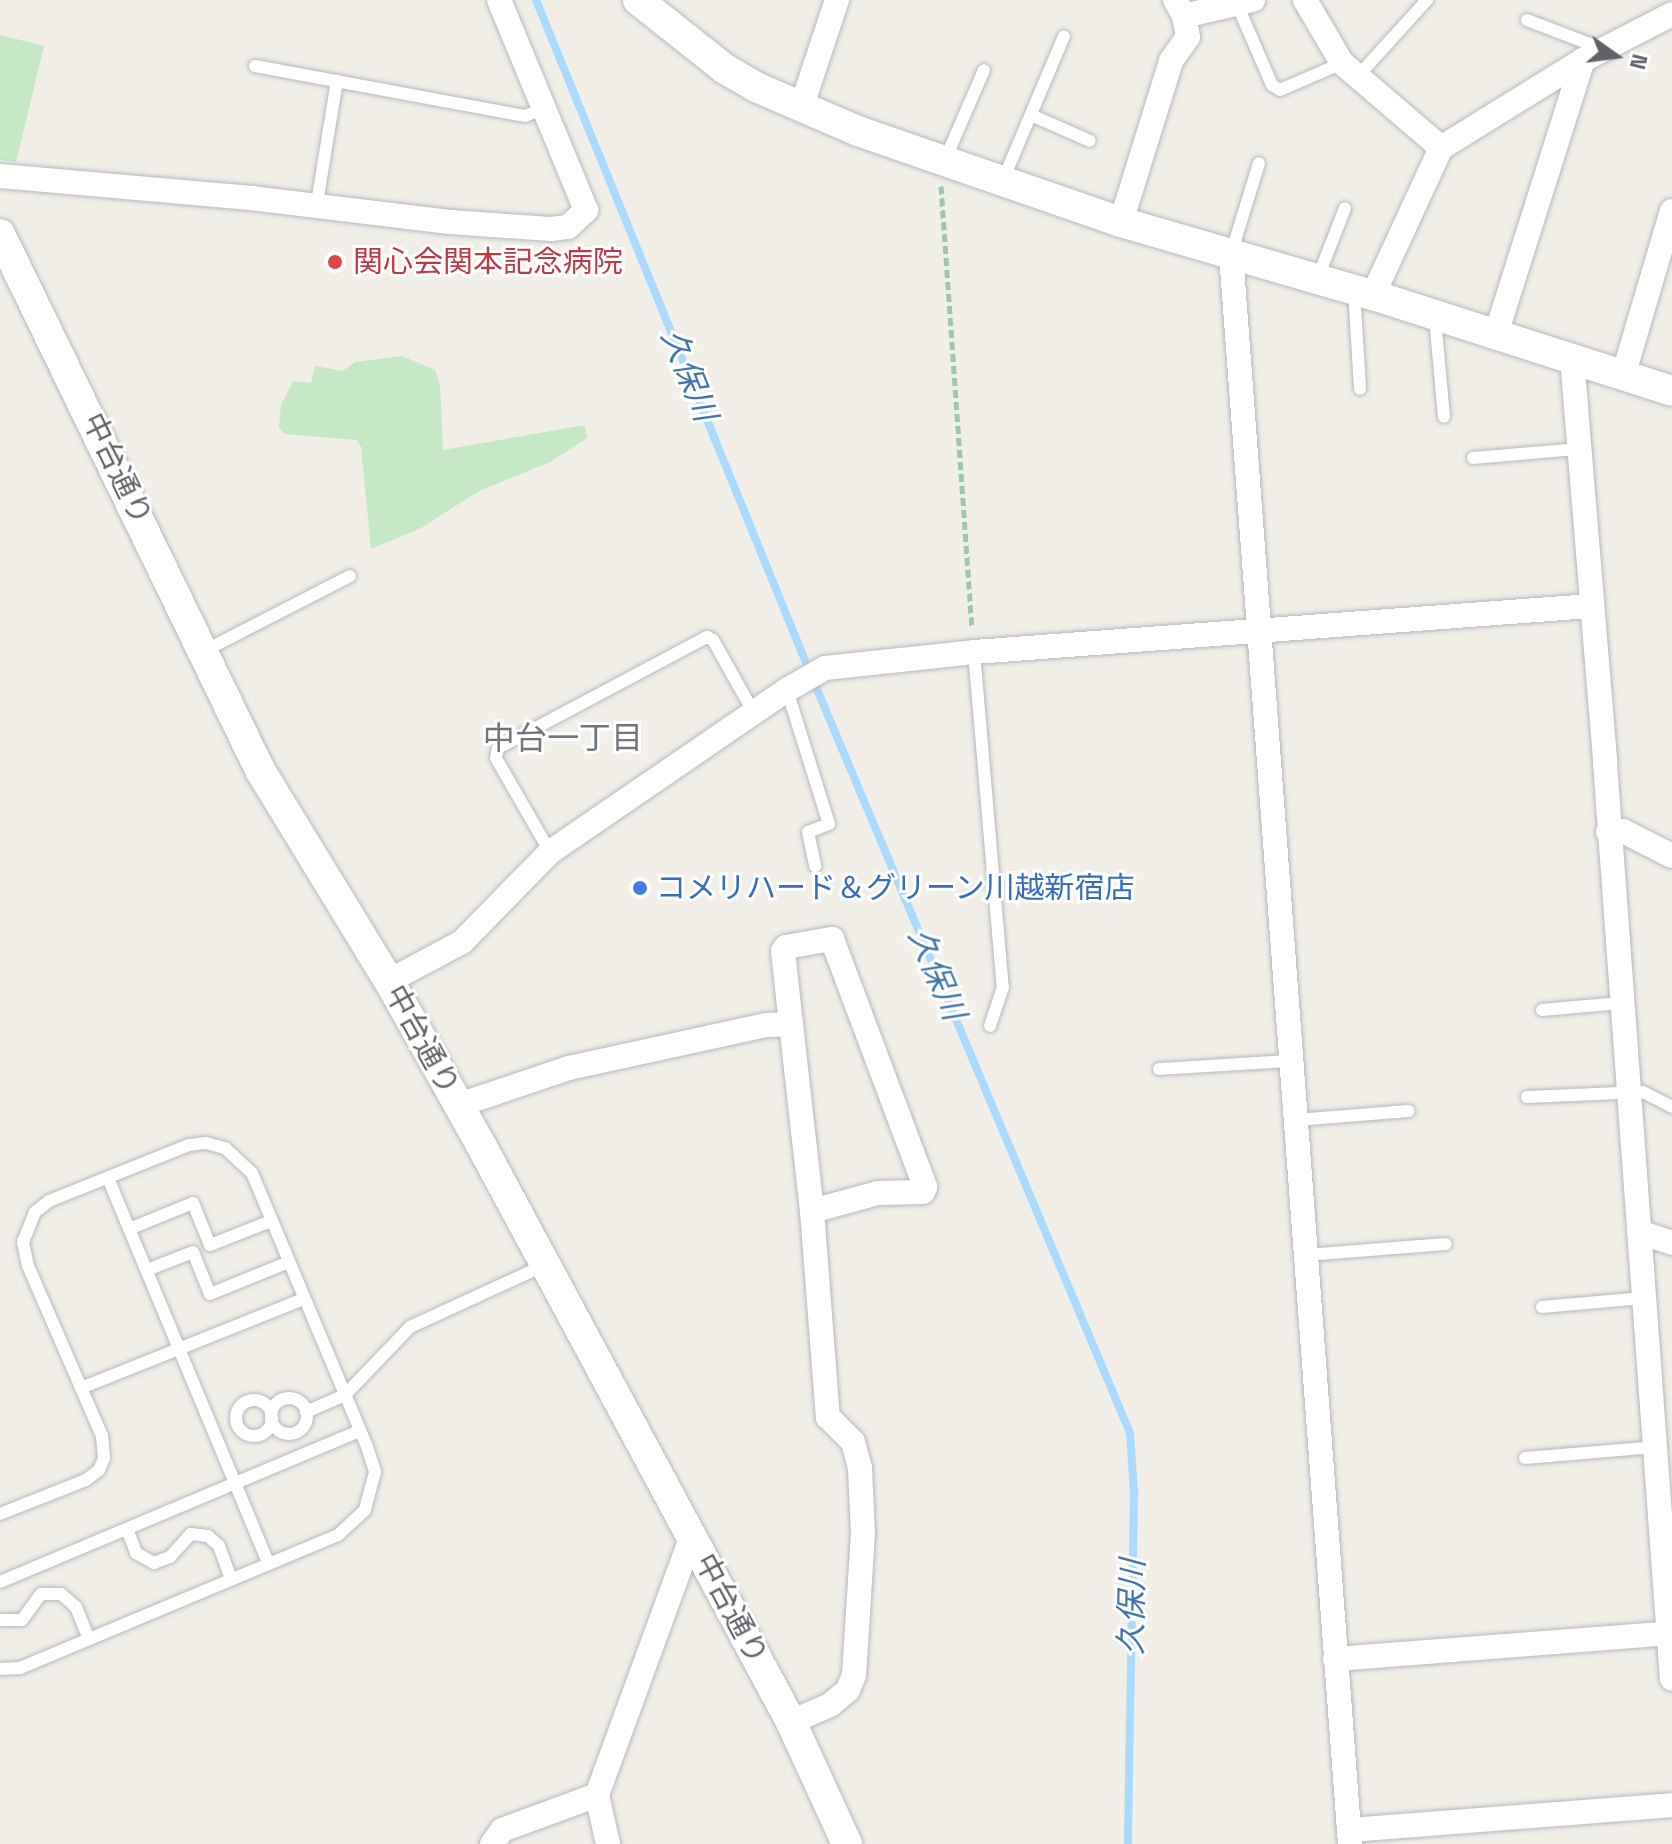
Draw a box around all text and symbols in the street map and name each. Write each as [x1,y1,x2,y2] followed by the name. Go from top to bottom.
[1576,16,1656,96] north arrow
[1624,51,1655,72] text: N
[353,244,623,280] place label: 関心会関本記念病院
[324,251,346,273] marker: 関心会関本記念病院
[653,323,725,427] water label: 久保川
[75,407,159,531] street label: 中台通り
[483,719,643,757] district label: 中台一丁目
[656,870,1136,906] place label: コメリハード＆グリーン川越新宿店
[631,879,649,897] marker: コメリハード＆グリーン川越新宿店
[901,922,973,1026] water label: 久保川
[377,979,467,1101] street label: 中台通り
[687,1548,775,1670] street label: 中台通り
[1112,1559,1152,1655] water label: 久保川

